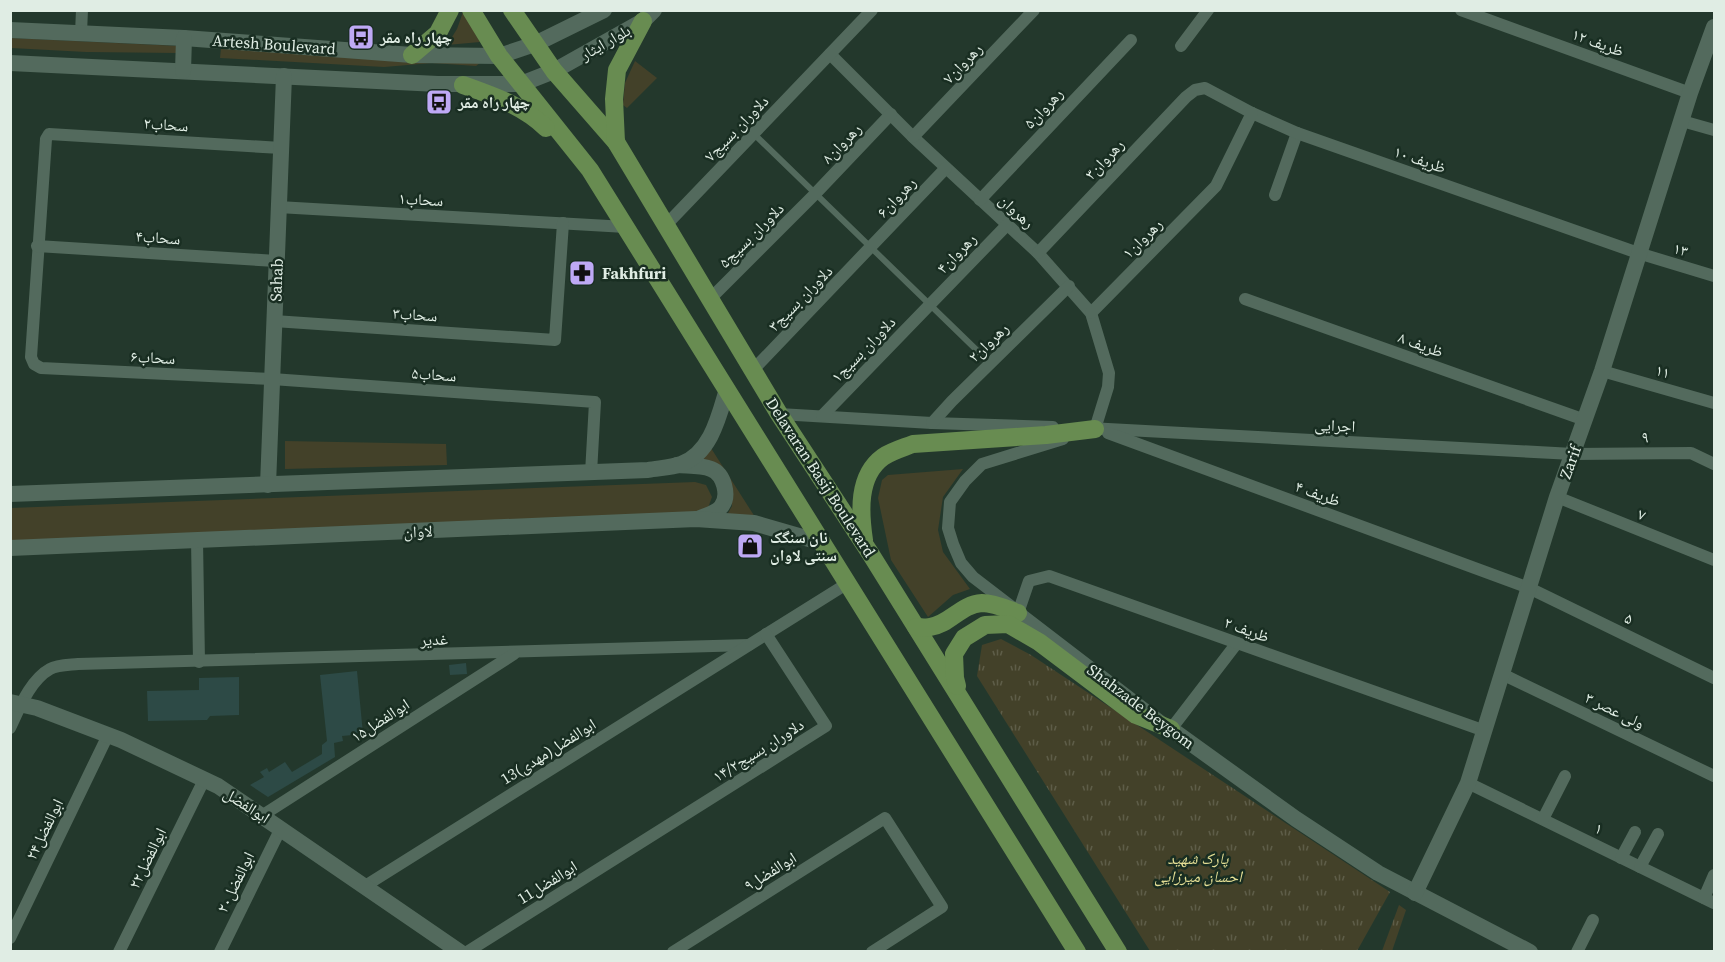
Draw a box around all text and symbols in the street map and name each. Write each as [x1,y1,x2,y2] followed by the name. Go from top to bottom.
[575,19,634,66] street label: بلوار ایثار
[346,22,376,52] bus stop icon: چهار راه مقر
[1569,22,1627,62] street label: ظریف ۱۲
[379,26,452,48] place label: چهار راه مقر
[212,29,336,59] street label: Artesh Boulevard
[937,38,987,88] street label: رهروان۷
[1018,83,1068,133] street label: رهروان۵
[424,87,454,117] bus stop icon: چهار راه مقر‍
[699,90,773,166] street label: دلاوران بسیج۷
[457,91,530,113] place label: چهار راه مقر‍
[143,111,189,137] street label: ۲سحاب
[816,118,866,168] street label: رهروان۸
[1079,134,1129,184] street label: رهروان۳
[1391,140,1449,178] street label: ظریف ۱۰
[871,172,921,222] street label: رهروان۶
[398,187,444,211] street label: ۱سحاب
[994,189,1040,233] street label: رهروان
[713,197,789,273] street label: دلاوران بسیج۵
[1117,213,1167,263] street label: رهروان۱
[135,224,181,250] street label: ۴سحاب
[931,228,981,278] street label: رهروان۴
[1671,236,1691,262] street label: ۱۳
[264,258,288,302] street label: Sahab
[567,258,597,288] pharmacy icon: Fakhfuri
[763,260,837,336] street label: دلاوران بسیج۳
[602,262,666,284] place label: Fakhfuri
[392,301,438,327] street label: ۳سحاب
[826,311,900,387] street label: دلاوران بسیج۱
[963,317,1013,367] street label: رهروان۲
[1395,326,1447,362] street label: ظریف ۸
[130,345,176,369] street label: ۶سحاب
[1653,358,1673,384] street label: ۱۱
[411,361,457,387] street label: ۵سحاب
[761,393,881,561] street label: Delavaran Basij Boulevard
[1314,413,1356,437] street label: اجرایی
[1641,426,1649,448] street label: ۹
[1554,441,1587,482] street label: Zarif
[1292,475,1344,511] street label: ظریف ۴
[1635,502,1649,526] street label: ۷
[403,520,433,542] street label: لاوان
[770,526,837,566] place label: نان سنگک سنتی لاوان
[735,531,765,561] shop icon: نان سنگک سنتی لاوان
[1621,607,1637,629] street label: ۵
[1221,611,1273,647] street label: ظریف ۲
[419,628,448,651] street label: غدیر
[1083,658,1199,754] street label: Shahzade Beygom
[1582,686,1648,734] street label: ولی عصر ۳
[347,693,413,747] street label: ابوالفضل۱۵
[496,713,600,789] street label: 13ابوالفضل(مهدی)
[708,713,808,787] street label: ۱۴/۲دلاوران بسیج
[220,782,274,828] street label: ابوالفضل
[20,795,68,863] street label: ابوالفضل۲۴
[1591,817,1607,839] street label: ۱
[123,824,171,892] street label: ابوالفضل۲۲
[739,846,801,896] street label: ابوالفضل۹
[1154,847,1244,887] park label: پارک شهید احسان میرزایی
[211,848,259,916] street label: ابوالفضل۲۰
[513,855,581,909] street label: 11ابوالفضل

